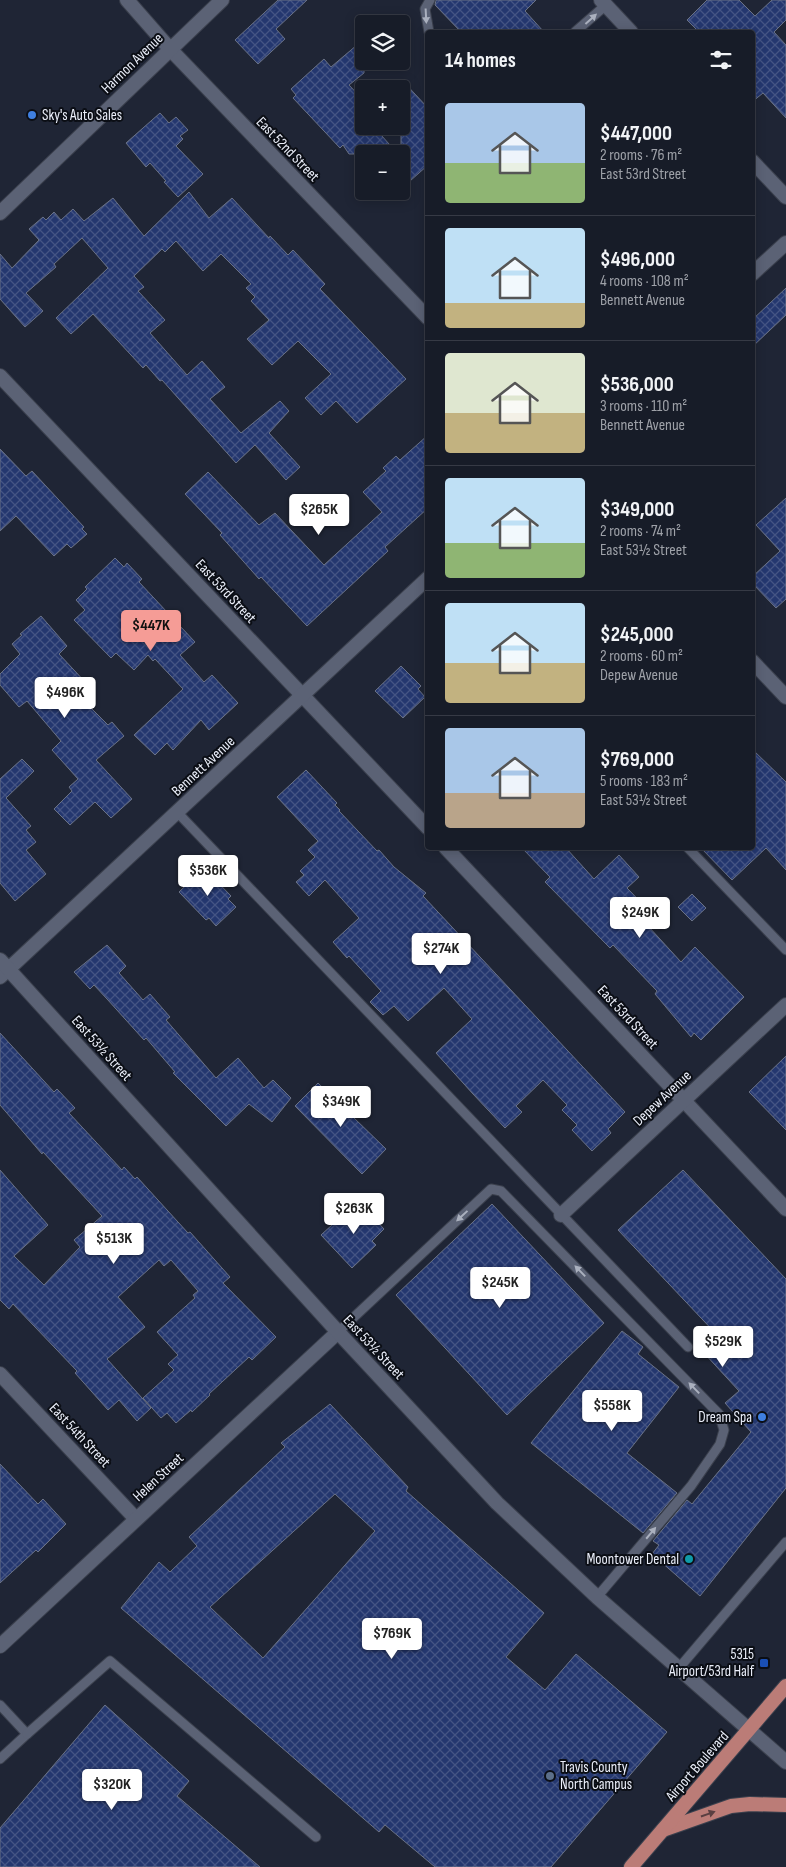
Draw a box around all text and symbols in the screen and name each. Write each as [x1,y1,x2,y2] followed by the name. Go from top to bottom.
[423,8,431,24] one-way arrow
[584,13,596,25] one-way arrow
[355,15,410,200] map controls
[355,15,410,70] button: layers
[97,29,167,98] street label: Harmon Avenue
[707,46,735,74] icon: filters
[445,48,516,73] text: 14 homes
[355,80,410,135] button: +
[42,106,122,125] place label: Sky's Auto Sales
[26,109,38,121] marker: Sky's Auto Sales
[252,113,324,186] street label: East 52nd Street
[600,121,672,146] text: $447,000
[485,123,545,183] icon: home
[355,145,410,200] button: −
[600,146,682,165] text: 2 rooms · 76 m²
[600,165,686,184] text: East 53rd Street
[600,247,675,272] text: $496,000
[485,248,545,308] icon: home
[600,272,689,291] text: 4 rooms · 108 m²
[600,291,685,310] text: Bennett Avenue
[600,372,674,397] text: $536,000
[485,373,545,433] icon: home
[600,397,687,416] text: 3 rooms · 110 m²
[600,416,685,435] text: Bennett Avenue
[284,494,354,536] pin: $265K
[600,497,674,522] text: $349,000
[485,498,545,558] icon: home
[300,500,338,519] text: $265K
[600,522,681,541] text: 2 rooms · 74 m²
[600,541,687,560] text: East 53½ Street
[191,555,260,628] street label: East 53rd Street
[116,610,186,652] pin: $447K
[132,616,170,635] text: $447K
[600,622,674,647] text: $245,000
[485,623,545,683] icon: home
[600,647,683,666] text: 2 rooms · 60 m²
[600,666,678,685] text: Depew Avenue
[30,676,100,719] pin: $496K
[46,683,84,702] text: $496K
[168,732,239,801] street label: Bennett Avenue
[600,747,674,772] text: $769,000
[485,748,545,808] icon: home
[600,772,688,791] text: 5 rooms · 183 m²
[600,791,687,810] text: East 53½ Street
[173,854,243,897] pin: $536K
[189,861,227,880] text: $536K
[605,896,675,939] pin: $249K
[621,903,659,922] text: $249K
[406,932,476,975] pin: $274K
[423,939,459,958] text: $274K
[593,981,662,1054] street label: East 53rd Street
[67,1012,136,1085] street label: East 53½ Street
[629,1066,696,1130] street label: Depew Avenue
[306,1086,376,1128] pin: $349K
[322,1092,360,1111] text: $349K
[319,1192,389,1235] pin: $263K
[335,1199,373,1218] text: $263K
[457,1210,469,1222] one-way arrow
[79,1222,149,1265] pin: $513K
[96,1229,132,1248] text: $513K
[465,1266,535,1309] pin: $245K
[574,1266,586,1278] one-way arrow
[481,1273,519,1292] text: $245K
[339,1311,409,1384] street label: East 53½ Street
[688,1326,758,1368] pin: $529K
[704,1332,742,1351] text: $529K
[688,1382,700,1394] one-way arrow
[577,1390,647,1432] pin: $558K
[593,1396,631,1415] text: $558K
[45,1399,115,1472] street label: East 54th Street
[698,1408,752,1427] place label: Dream Spa
[756,1411,768,1423] marker: Dream Spa
[129,1449,188,1506] street label: Helen Street
[646,1527,657,1540] one-way arrow
[586,1550,679,1569] place label: Moontower Dental
[683,1553,695,1565] marker: Moontower Dental
[357,1618,427,1660] pin: $769K
[373,1624,411,1643] text: $769K
[668,1645,755,1681] place label: 5315 Airport/53rd Half
[758,1657,770,1669] marker: 5315 Airport/53rd Half
[661,1727,733,1806] street label: Airport Boulevard
[560,1758,632,1794] place label: Travis County North Campus
[77,1768,147,1811] pin: $320K
[544,1770,556,1782] marker: Travis County North Campus
[93,1775,131,1794] text: $320K
[701,1810,716,1817] one-way arrow

